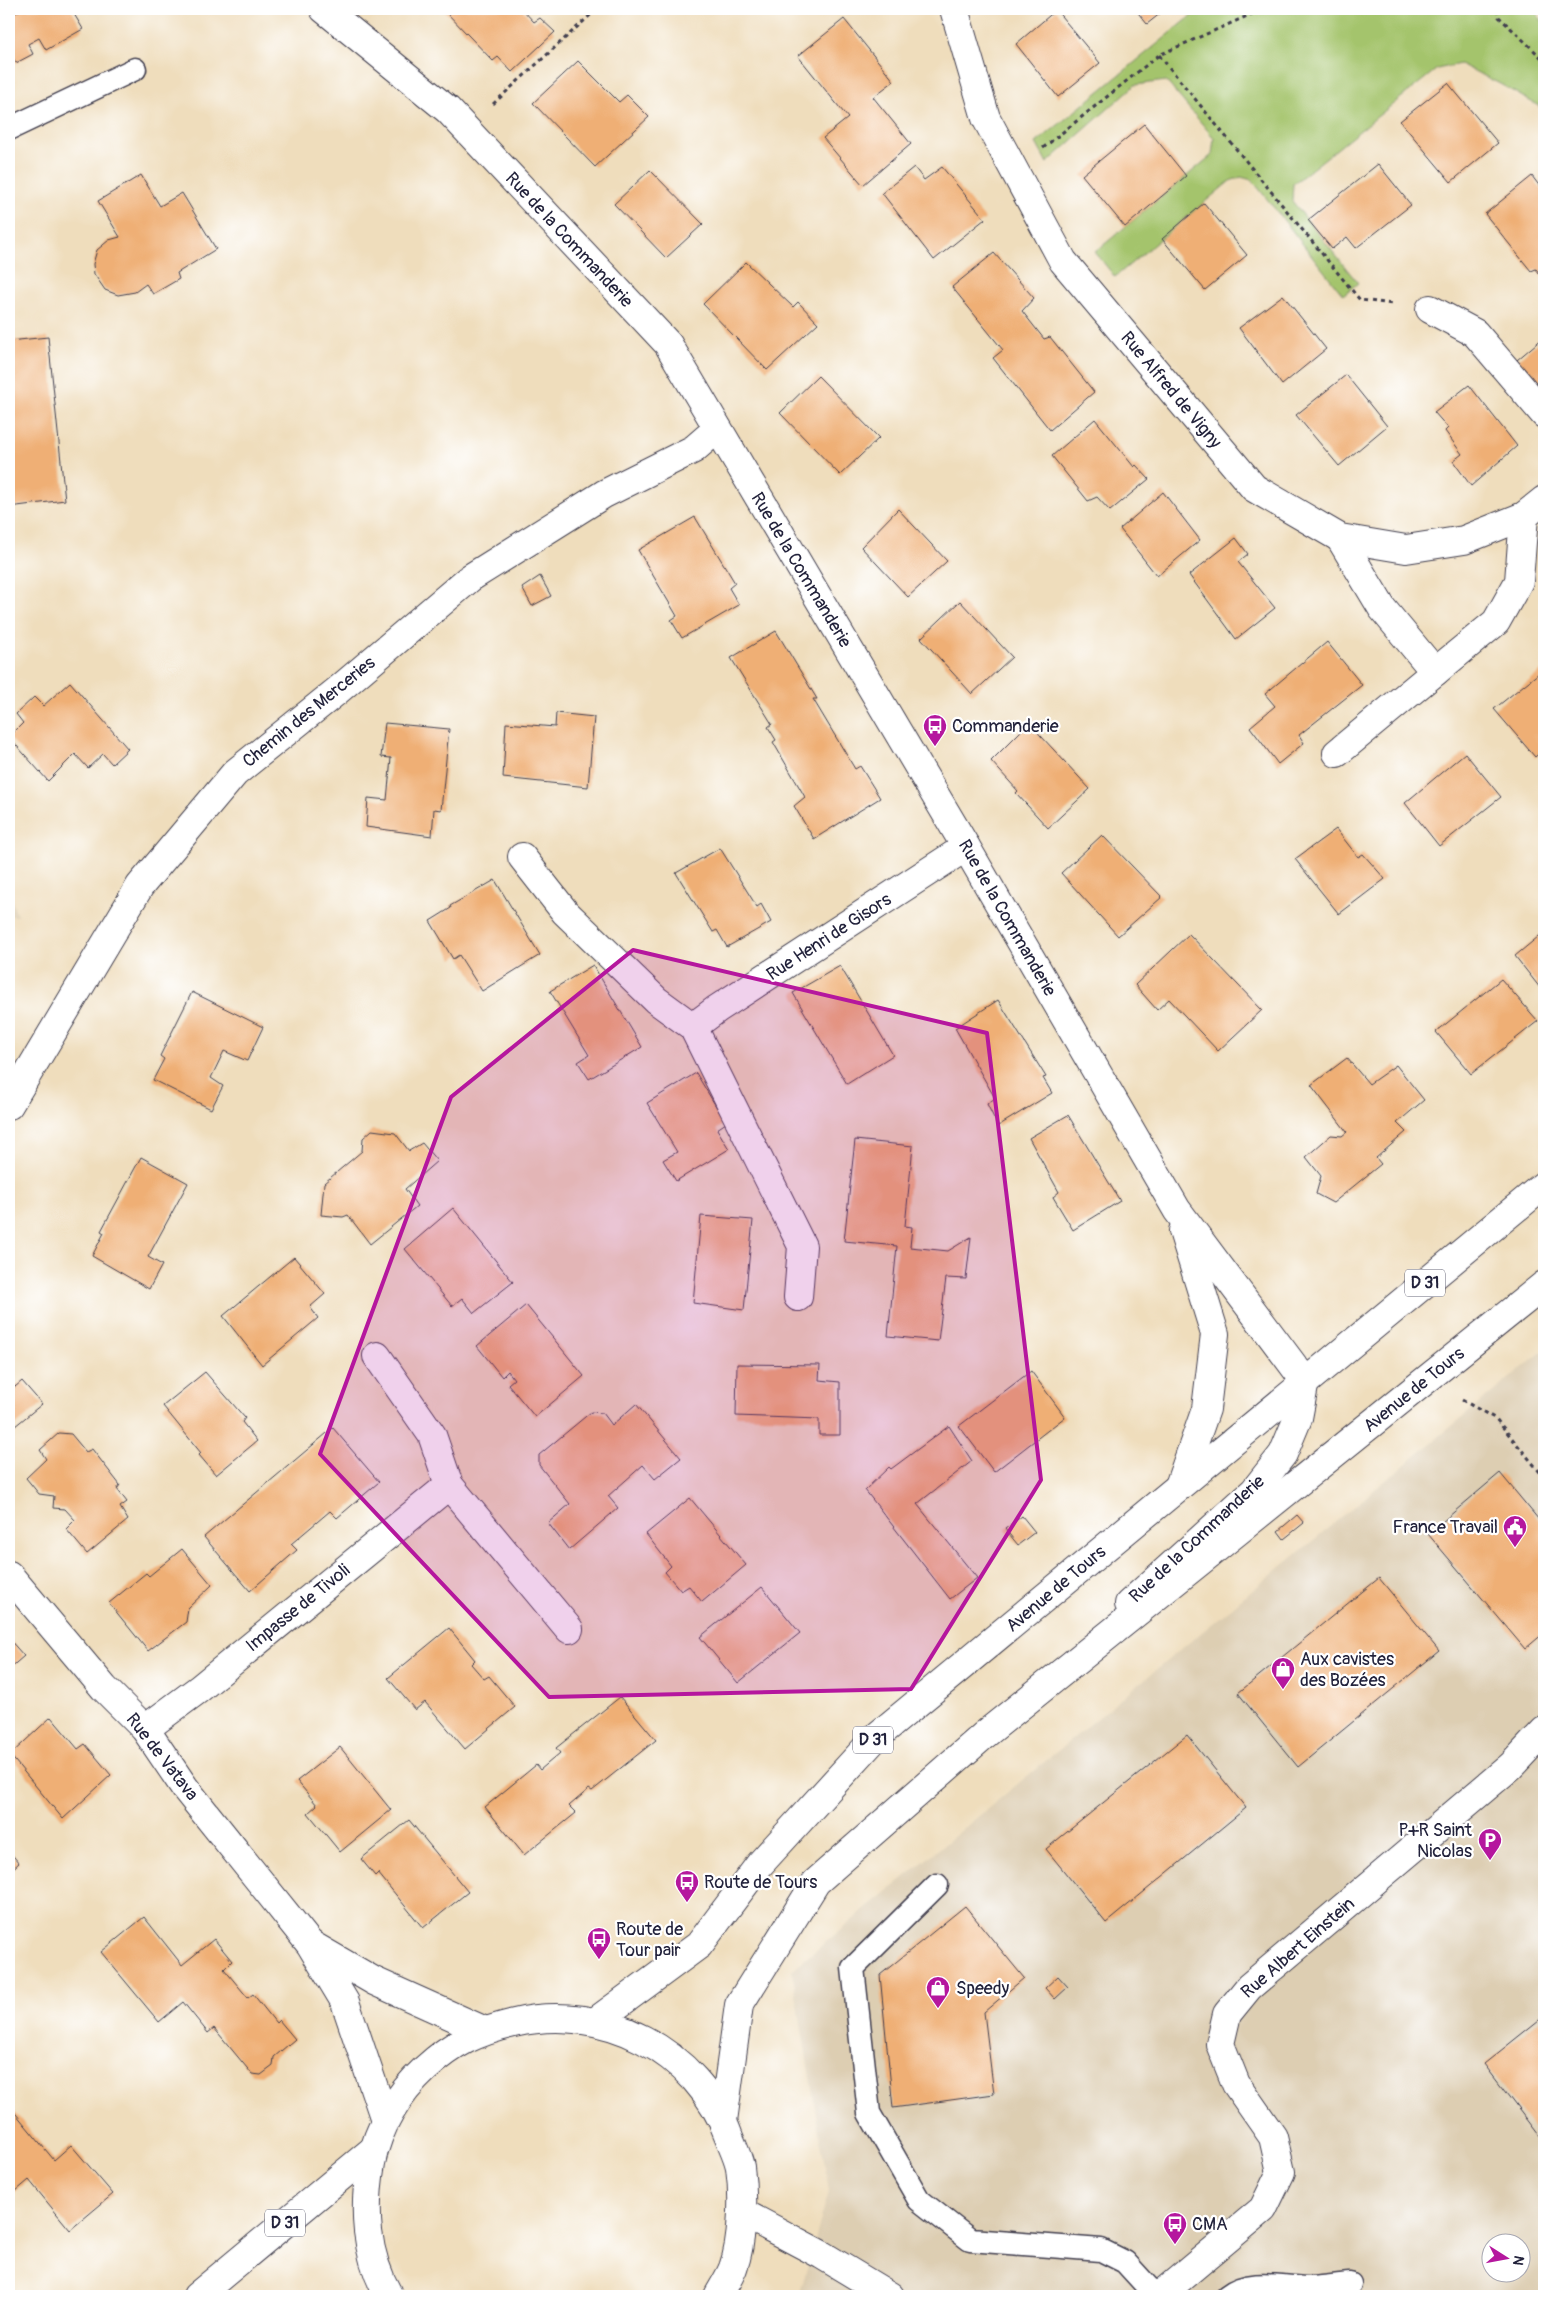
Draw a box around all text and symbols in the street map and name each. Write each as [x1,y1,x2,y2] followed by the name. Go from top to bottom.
[500,167,638,313] street label: Rue de la Commanderie
[1115,327,1227,453] street label: Rue Alfred de Vigny
[746,488,857,652] street label: Rue de la Commanderie
[238,651,380,773] street label: Chemin des Merceries
[922,713,948,747] bus stop icon: Commanderie
[952,715,1059,738] place label: Commanderie
[953,836,1061,1001] street label: Rue de la Commanderie
[762,888,896,986] street label: Rue Henri de Gisors
[1405,1270,1445,1296] road number: D 31
[1359,1342,1469,1438] street label: Avenue de Tours
[1124,1470,1270,1608] street label: Rue de la Commanderie
[1502,1514,1528,1548] public building icon: France Travail
[1393,1516,1498,1539] place label: France Travail
[1001,1541,1111,1637] street label: Avenue de Tours
[241,1559,355,1657] street label: Impasse de Tivoli
[1300,1648,1394,1692] place label: Aux cavistes des Bozées
[1270,1656,1296,1690] shop icon: Aux cavistes des Bozées
[121,1709,203,1805] street label: Rue de Vatava
[853,1726,893,1754] road number: D 31
[1398,1819,1473,1863] place label: P+R Saint Nicolas
[1477,1827,1503,1861] parking icon: P+R Saint Nicolas
[674,1869,700,1903] bus stop icon: Route de Tours
[704,1871,817,1894] place label: Route de Tours
[1236,1892,1360,2004] street label: Rue Albert Einstein
[616,1918,683,1962] place label: Route de Tour pair
[586,1926,612,1960] bus stop icon: Route de Tour pair
[925,1975,951,2009] shop icon: Speedy
[956,1977,1010,2000] place label: Speedy
[265,2210,305,2236] road number: D 31
[1162,2211,1188,2245] bus stop icon: CMA
[1192,2213,1228,2236] place label: CMA
[1480,2232,1530,2282] north arrow
[1509,2254,1528,2267] text: N

